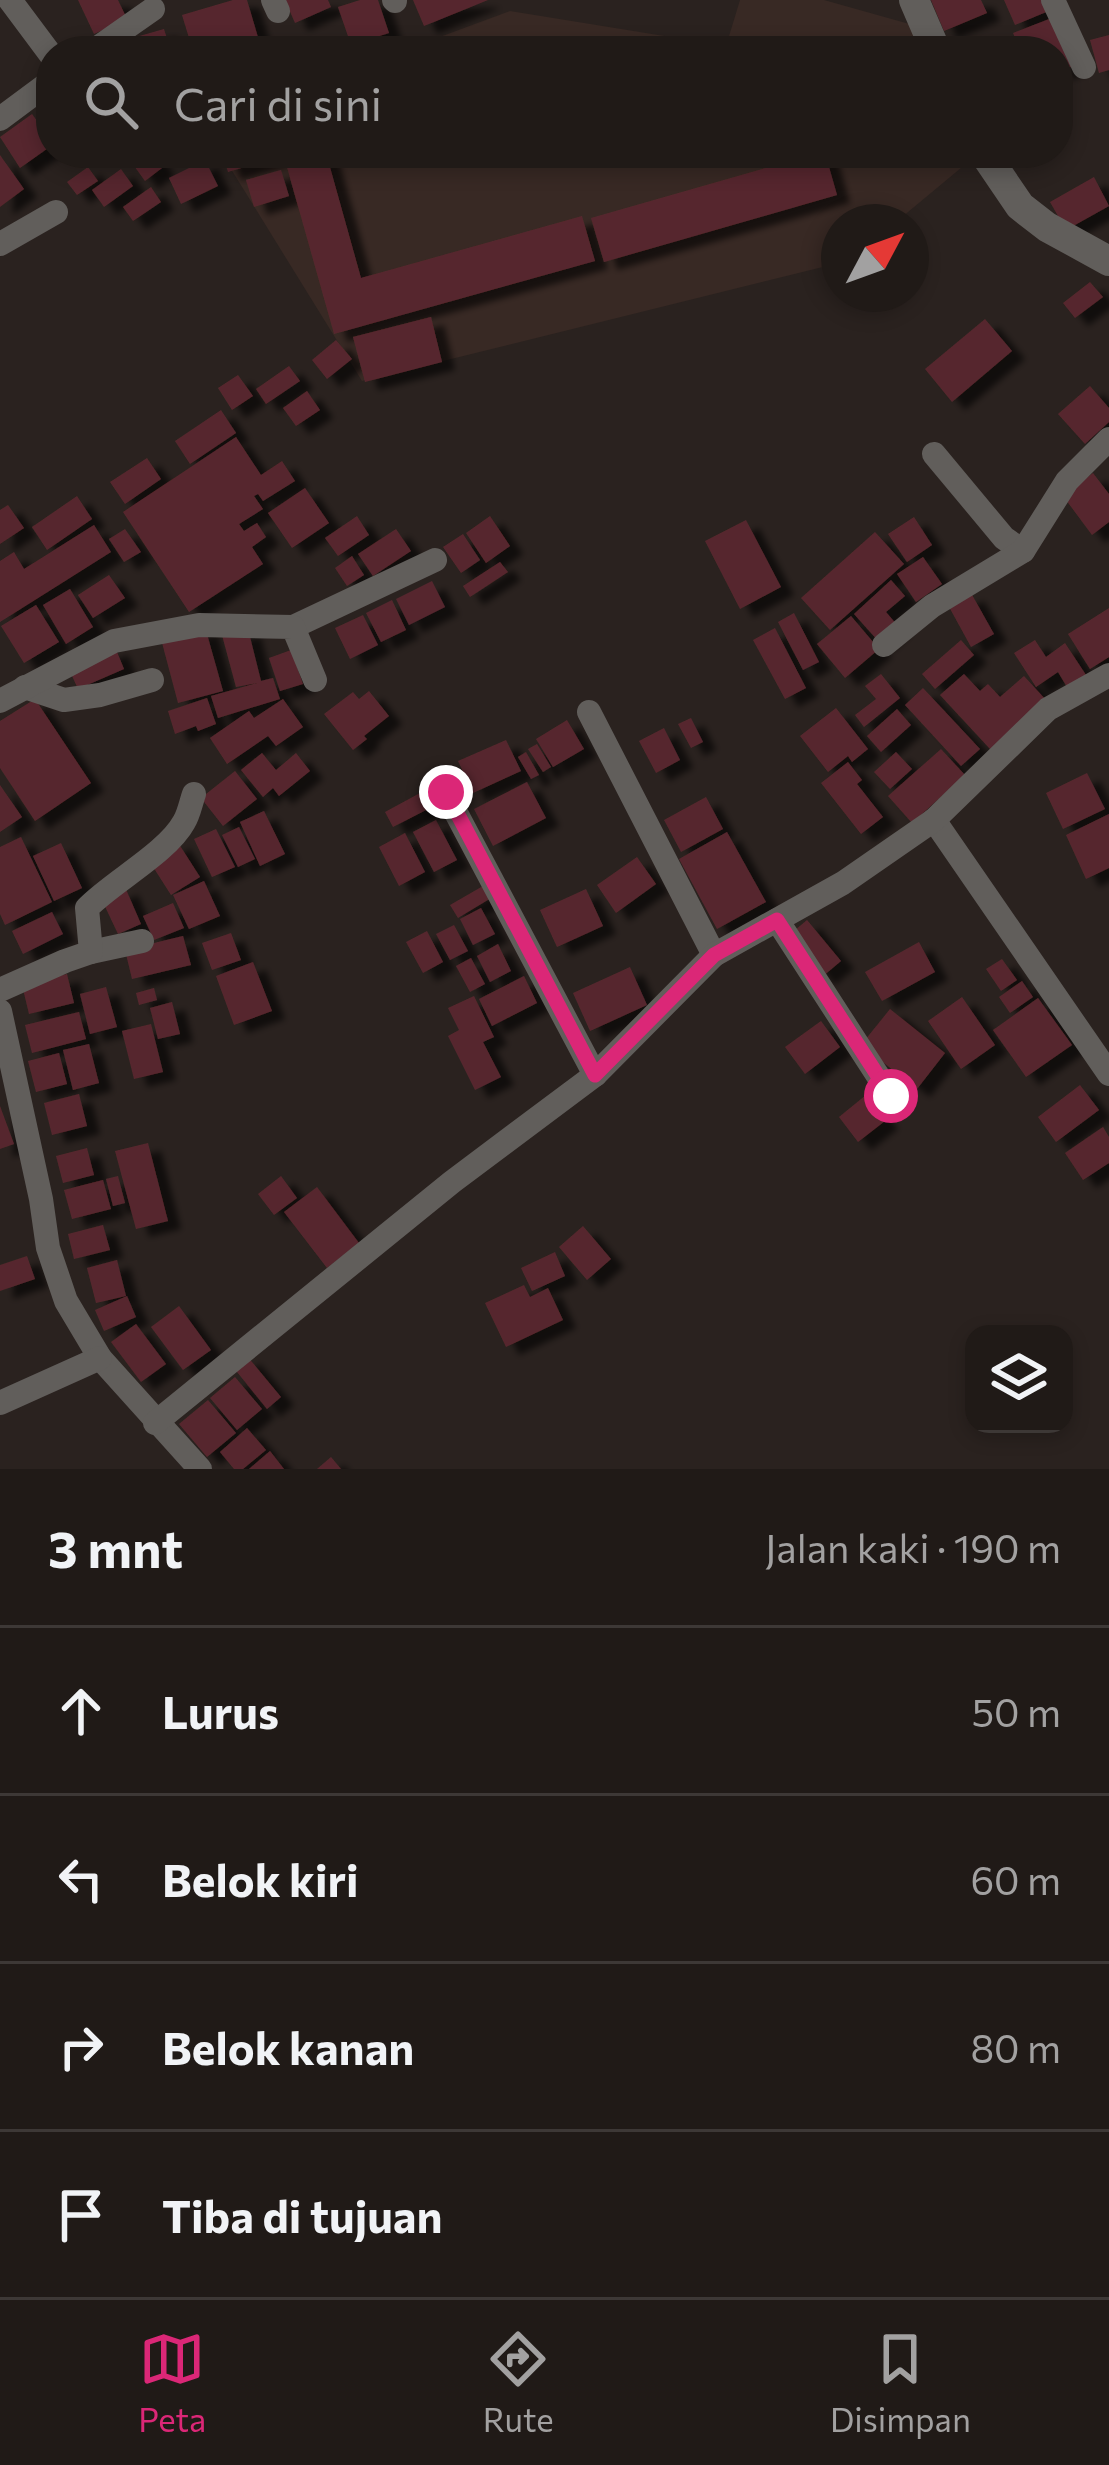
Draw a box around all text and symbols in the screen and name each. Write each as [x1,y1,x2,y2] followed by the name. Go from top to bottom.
[36,36,1073,168] search box
[78,69,144,135] icon: search
[174,75,382,130] text: Cari di sini
[821,204,929,312] north arrow
[419,765,473,819] route end
[864,1069,918,1123] route start
[965,1325,1073,1433] map controls
[965,1325,1073,1433] button: layers
[48,1516,183,1579] text: 3 mnt
[765,1523,1061,1571] text: Jalan kaki · 190 m
[48,1678,114,1744] icon: ahead
[162,1683,279,1738] text: Lurus
[972,1687,1061,1735] text: 50 m
[48,1846,114,1912] icon: left
[162,1851,359,1906] text: Belok kiri
[970,1855,1061,1903] text: 60 m
[48,2014,114,2080] icon: right
[162,2019,414,2074] text: Belok kanan
[970,2023,1061,2071] text: 80 m
[48,2182,114,2248] icon: arrive
[162,2187,443,2242] text: Tiba di tujuan
[138,2326,206,2439] tab: Peta
[483,2326,554,2439] tab: Rute
[830,2326,971,2439] tab: Disimpan

